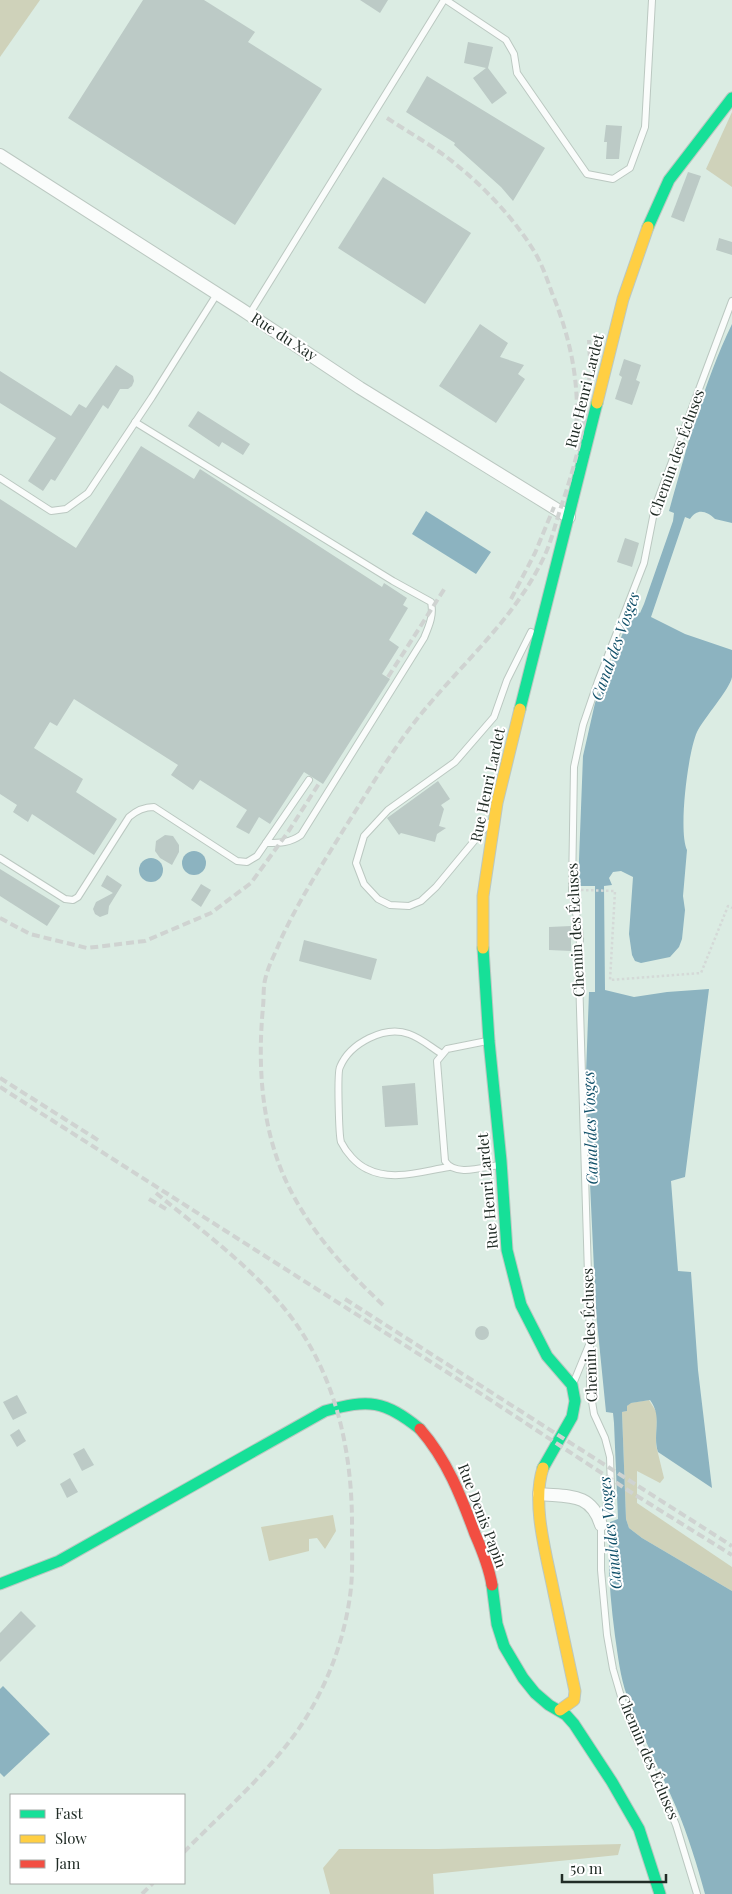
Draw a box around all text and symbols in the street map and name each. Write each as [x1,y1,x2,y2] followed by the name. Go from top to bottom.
[248,307,322,365] street label: Rue du Xay
[560,331,608,450] street label: Rue Henri Lardet
[644,386,708,519] street label: Chemin des Écluses
[585,589,644,703] water label: Canal des Vosges
[465,725,509,844] street label: Rue Henri Lardet
[562,862,589,998] street label: Chemin des Écluses
[577,1071,602,1185] water label: Canal des Vosges
[472,1132,502,1250] street label: Rue Henri Lardet
[577,1268,601,1402] street label: Chemin des Écluses
[454,1461,512,1571] street label: Rue Denis Papin
[593,1475,626,1591] water label: Canal des Vosges
[613,1691,684,1822] street label: Chemin des Écluses
[10,1794,185,1884] legend
[55,1803,84,1823] text: Fast
[55,1828,87,1848] text: Slow
[562,1852,666,1884] scale bar
[54,1853,81,1873] text: Jam
[570,1858,603,1878] text: 50 m

